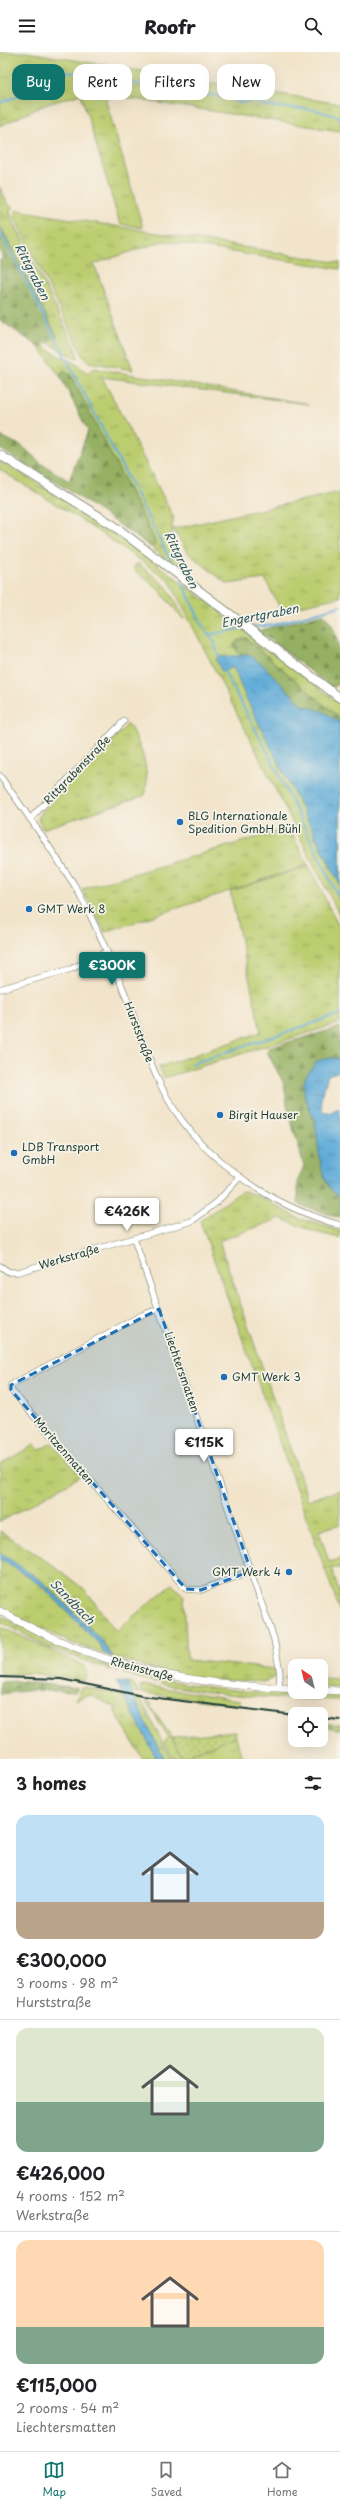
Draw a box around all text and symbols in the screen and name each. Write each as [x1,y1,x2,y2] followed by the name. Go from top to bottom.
[144,13,196,40] text: Roofr
[16,15,38,37] icon: menu
[302,15,324,37] icon: search
[12,64,65,100] chip: Buy
[73,64,132,100] chip: Rent
[140,64,209,100] chip: Filters
[217,64,275,100] chip: New
[11,240,55,303] water label: Rittgraben
[160,528,204,592] water label: Rittgraben
[220,599,301,631] water label: Engertgraben
[39,731,114,808] street label: Rittgrabenstraße
[188,807,301,837] place label: BLG Internationale Spedition GmbH Bühl
[175,817,185,827] marker: BLG Internationale Spedition GmbH Bühl
[37,900,105,917] place label: GMT Werk 8
[24,904,34,914] marker: GMT Werk 8
[84,952,140,986] pin: €300K
[88,955,136,974] text: €300K
[120,999,159,1065] street label: Hurststraße
[228,1106,299,1123] place label: Birgit Hauser
[215,1110,225,1120] marker: Birgit Hauser
[22,1138,100,1168] place label: LDB Transport GmbH
[9,1148,19,1158] marker: LDB Transport GmbH
[99,1198,155,1232] pin: €426K
[104,1201,150,1220] text: €426K
[37,1240,101,1273] street label: Werkstraße
[161,1329,204,1415] street label: Liechtersmatten
[232,1368,301,1385] place label: GMT Werk 3
[219,1372,229,1382] marker: GMT Werk 3
[30,1413,99,1488] street label: Moritzenmatten
[176,1429,232,1463] pin: €115K
[184,1432,224,1451] text: €115K
[212,1563,281,1580] place label: GMT Werk 4
[284,1567,294,1577] marker: GMT Werk 4
[46,1574,100,1629] water label: Sandbach
[109,1652,176,1685] street label: Rheinstraße
[288,1659,328,1699] north arrow
[288,1659,328,1747] map controls
[288,1707,328,1747] button: locate
[16,1770,86,1796] text: 3 homes
[302,1772,324,1794] icon: filters
[134,1841,206,1913] icon: home
[16,1947,106,1973] text: €300,000
[16,1973,118,1992] text: 3 rooms · 98 m²
[16,1992,91,2011] text: Hurststraße
[134,2054,206,2126] icon: home
[16,2160,105,2186] text: €426,000
[16,2186,125,2205] text: 4 rooms · 152 m²
[16,2205,89,2224] text: Werkstraße
[134,2266,206,2338] icon: home
[16,2372,97,2398] text: €115,000
[16,2398,119,2417] text: 2 rooms · 54 m²
[16,2417,116,2436] text: Liechtersmatten
[42,2459,66,2500] tab: Map
[151,2459,182,2500] tab: Saved
[267,2459,298,2500] tab: Home

